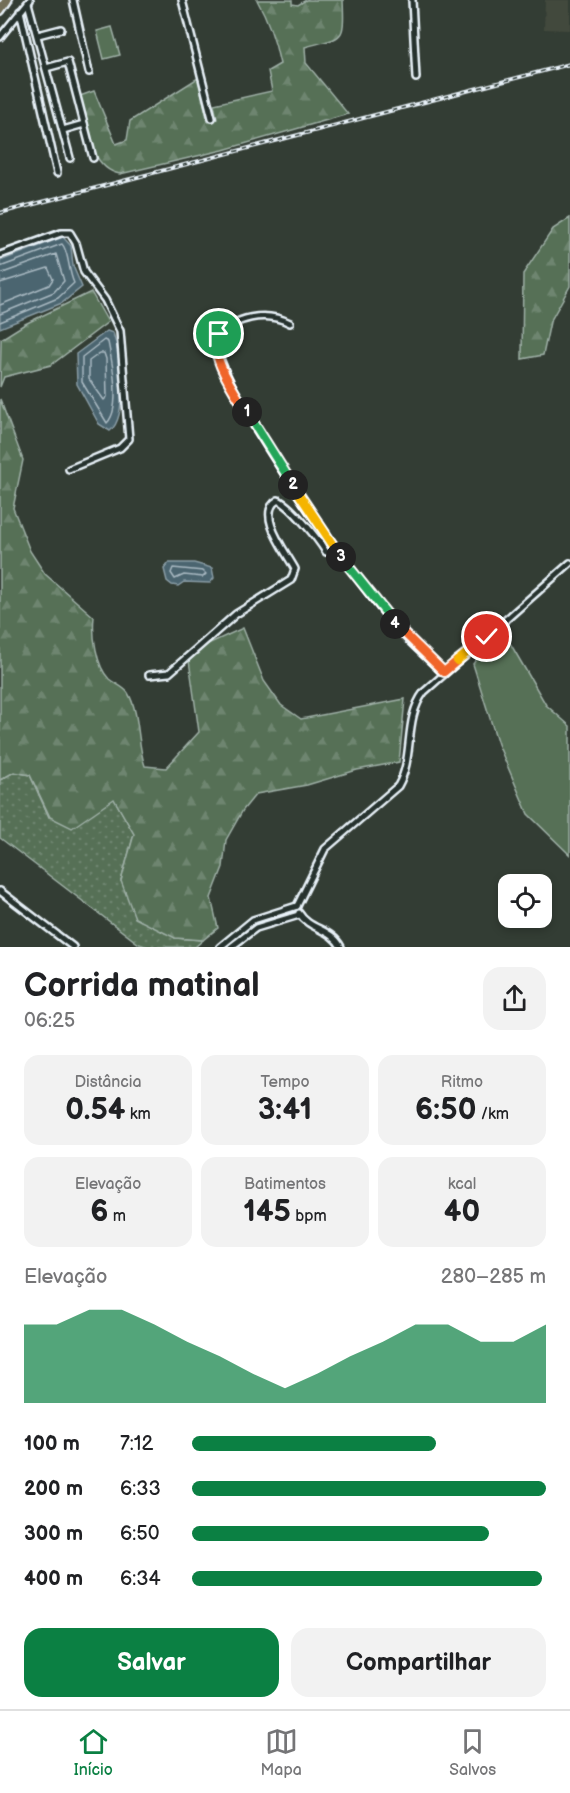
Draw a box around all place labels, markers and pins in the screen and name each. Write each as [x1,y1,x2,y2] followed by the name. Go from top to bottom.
[193,308,244,359] pin
[232,397,262,427] pin: 1
[278,470,308,500] pin: 2
[326,542,356,572] pin: 3
[380,609,410,639] pin: 4
[461,611,512,662] pin

